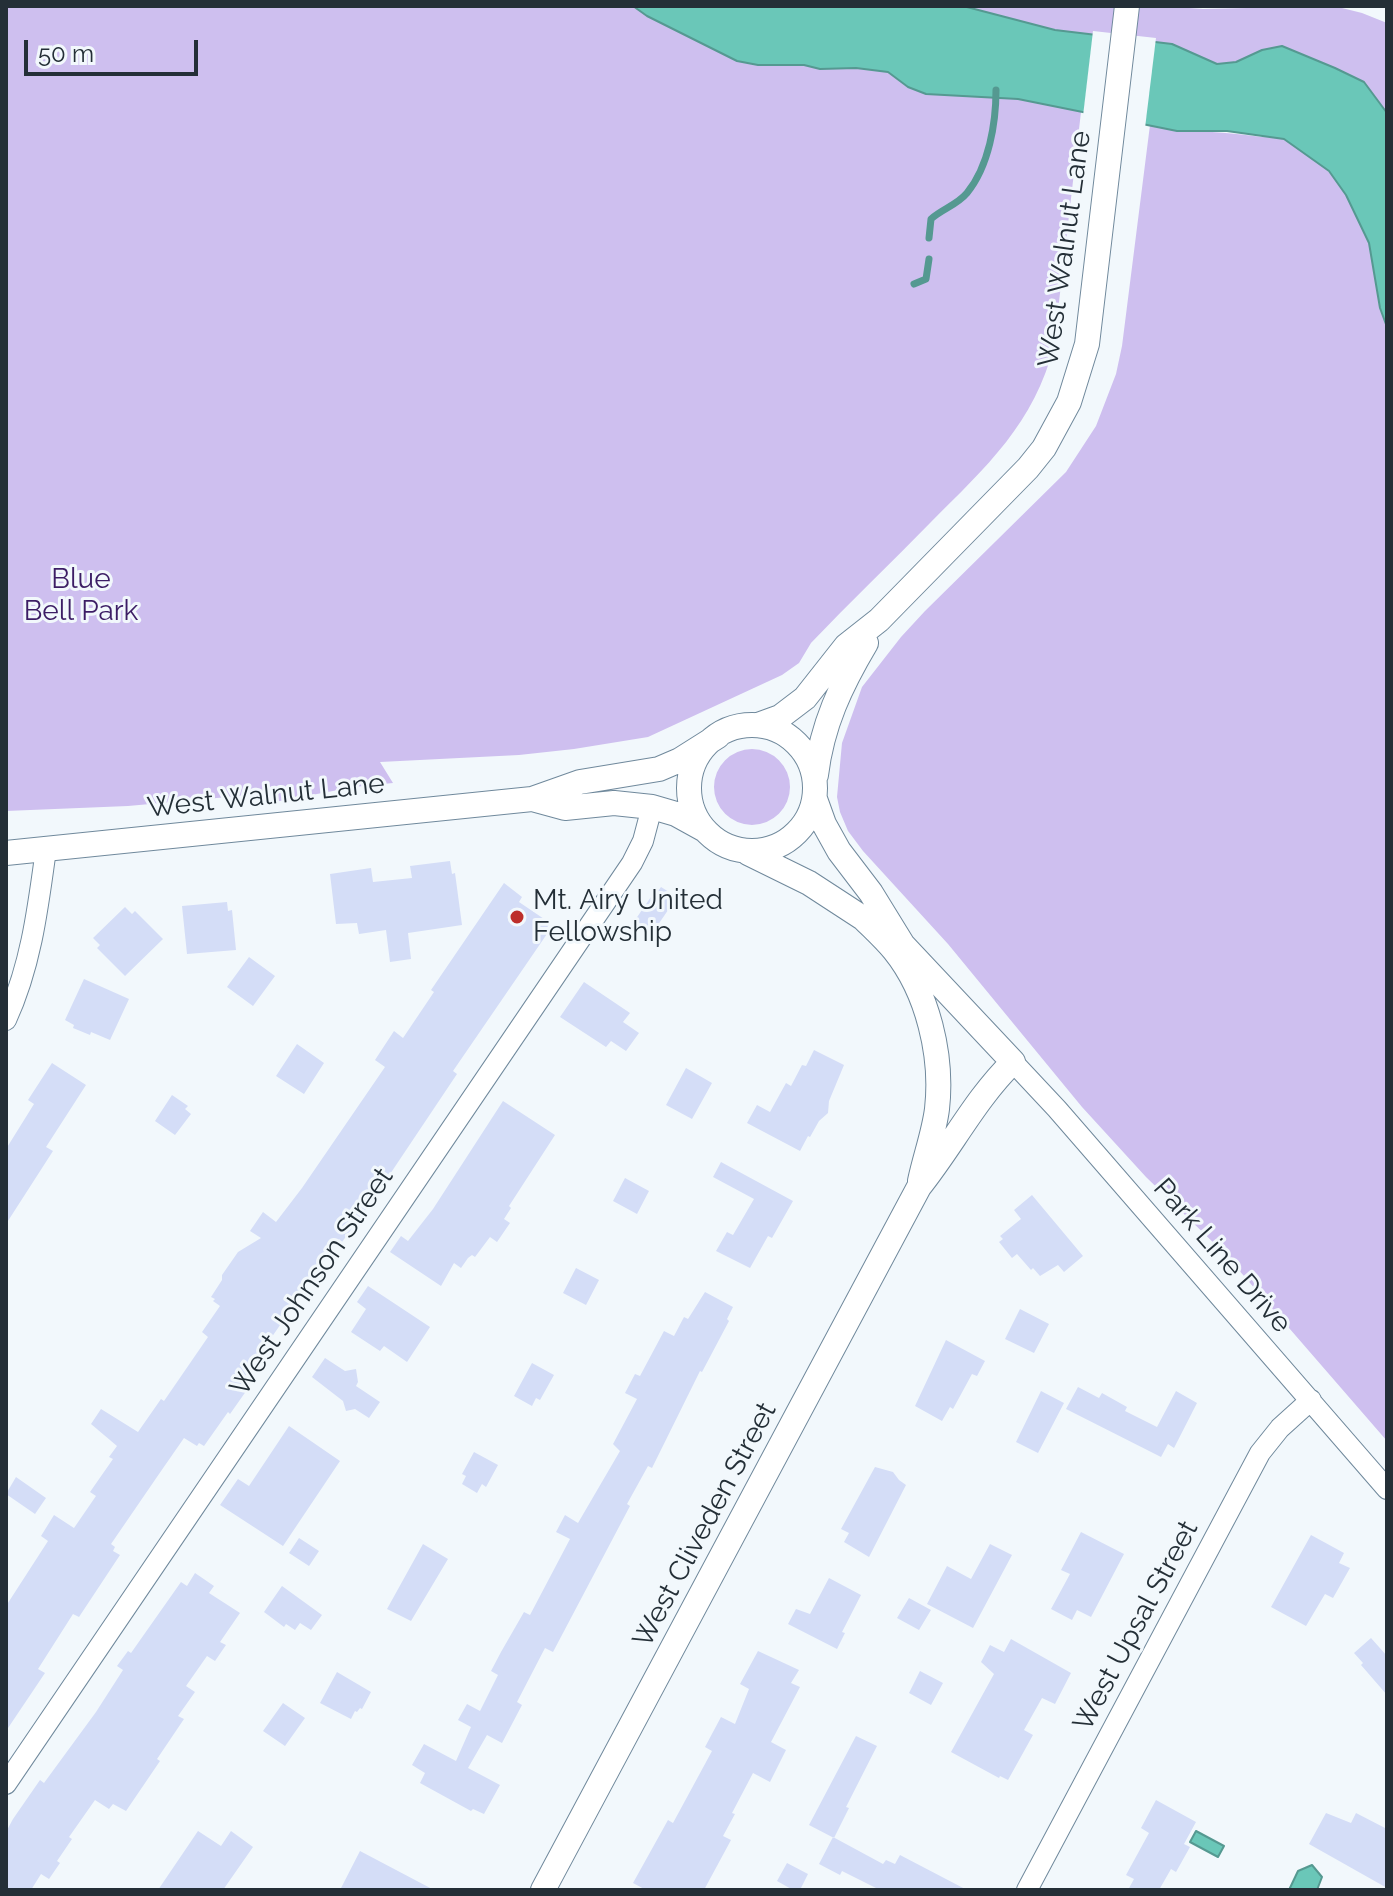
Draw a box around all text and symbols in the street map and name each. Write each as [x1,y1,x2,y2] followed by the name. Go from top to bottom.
[28,24,202,74] scale bar
[38,39,94,68] text: 50 m
[1032,129,1098,369] street label: West Walnut Lane
[24,563,138,629] park label: Blue Bell Park
[146,767,386,825] street label: West Walnut Lane
[533,884,723,950] place label: Mt. Airy United Fellowship
[508,908,526,926] marker: Mt. Airy United Fellowship
[223,1162,401,1402] street label: West Johnson Street
[1146,1172,1298,1340] street label: Park Line Drive
[626,1397,784,1653] street label: West Cliveden Street
[1066,1515,1206,1737] street label: West Upsal Street

